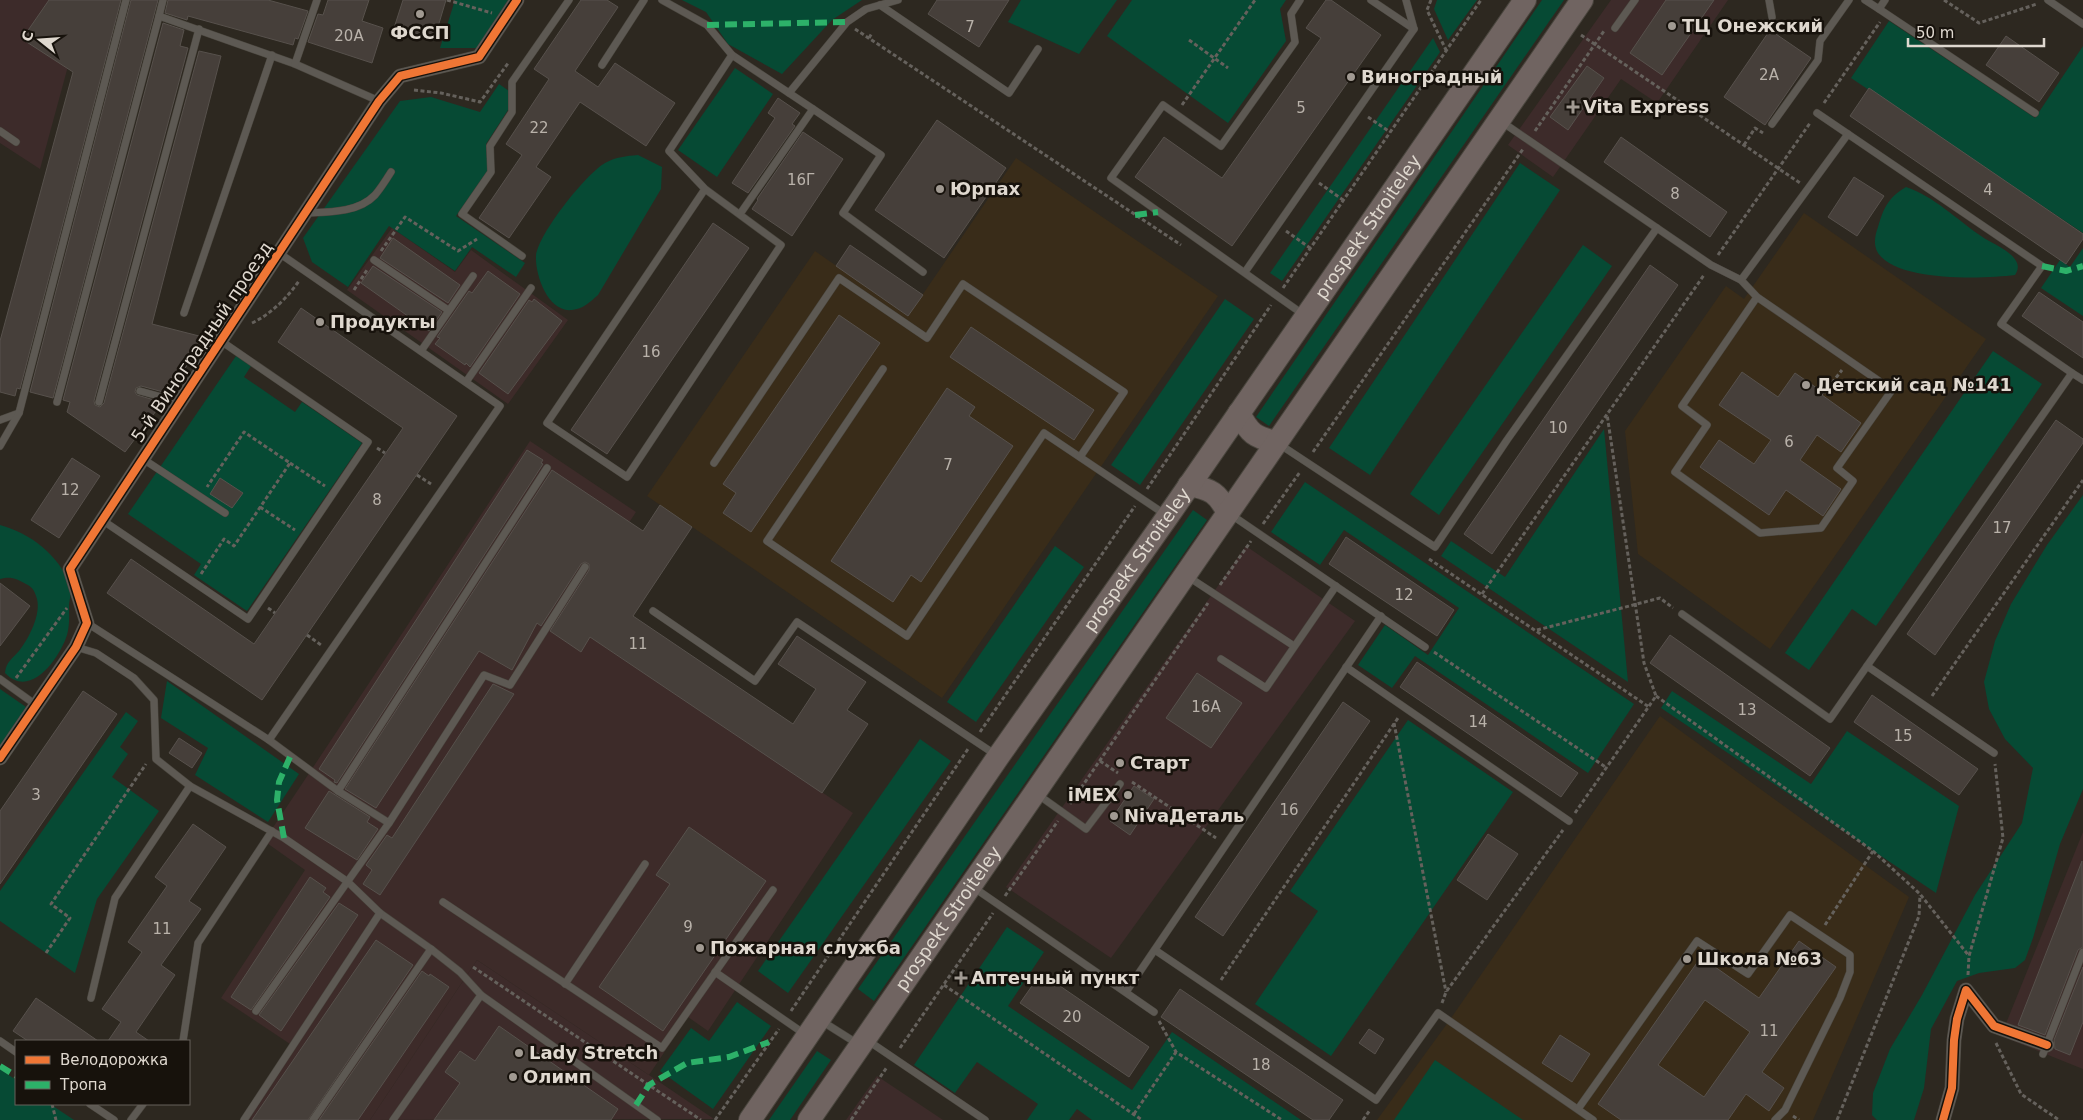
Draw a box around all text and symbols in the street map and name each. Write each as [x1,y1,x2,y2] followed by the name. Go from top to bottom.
[414,8,426,20] marker: ФССП
[15,15,65,65] north arrow
[1682,15,1823,36] place label: ТЦ Онежский
[1908,15,2044,47] scale bar
[965,18,975,36] house number: 7
[1666,20,1678,32] marker: ТЦ Онежский
[390,22,450,43] place label: ФССП
[1916,24,1954,42] text: 50 m
[334,27,364,45] house number: 20А
[18,29,37,43] text: С
[1361,66,1502,87] place label: Виноградный
[1759,66,1780,84] house number: 2А
[1345,71,1357,83] marker: Виноградный
[1583,96,1709,117] place label: Vita Express
[1296,99,1306,117] house number: 5
[1567,101,1579,113] marker: Vita Express
[529,119,549,137] house number: 22
[1310,150,1425,303] street label: prospekt Stroiteley
[787,171,815,189] house number: 16Г
[950,178,1021,199] place label: Юрпах
[1983,181,1993,199] house number: 4
[934,183,946,195] marker: Юрпах
[1670,185,1680,203] house number: 8
[127,237,277,446] street label: 5-й Виноградный проезд
[330,311,436,332] place label: Продукты
[314,316,326,328] marker: Продукты
[641,343,661,361] house number: 16
[1816,374,2012,395] place label: Детский сад №141
[1800,379,1812,391] marker: Детский сад №141
[1548,419,1568,437] house number: 10
[1784,433,1794,451] house number: 6
[943,456,953,474] house number: 7
[60,481,80,499] house number: 12
[1079,483,1195,635] street label: prospekt Stroiteley
[372,491,382,509] house number: 8
[1992,519,2012,537] house number: 17
[1394,586,1414,604] house number: 12
[628,635,648,653] house number: 11
[1191,698,1221,716] house number: 16А
[1737,701,1757,719] house number: 13
[1468,713,1488,731] house number: 14
[1893,727,1913,745] house number: 15
[1130,752,1190,773] place label: Старт
[1114,757,1126,769] marker: Старт
[1068,784,1118,805] place label: iMEX
[31,786,41,804] house number: 3
[1122,789,1134,801] marker: iMEX
[1279,801,1299,819] house number: 16
[1124,805,1245,826] place label: NivaДеталь
[1108,810,1120,822] marker: NivaДеталь
[891,841,1005,994] street label: prospekt Stroiteley
[683,918,693,936] house number: 9
[152,920,172,938] house number: 11
[710,937,901,958] place label: Пожарная служба
[694,942,706,954] marker: Пожарная служба
[1697,948,1822,969] place label: Школа №63
[1681,953,1693,965] marker: Школа №63
[971,967,1140,988] place label: Аптечный пункт
[955,972,967,984] marker: Аптечный пункт
[1062,1008,1082,1026] house number: 20
[1759,1022,1779,1040] house number: 11
[15,1040,190,1105] legend
[529,1042,658,1063] place label: Lady Stretch
[513,1047,525,1059] marker: Lady Stretch
[60,1051,168,1069] text: Велодорожка
[1251,1056,1271,1074] house number: 18
[523,1066,591,1087] place label: Олимп
[507,1071,519,1083] marker: Олимп
[59,1076,107,1094] text: Тропа

